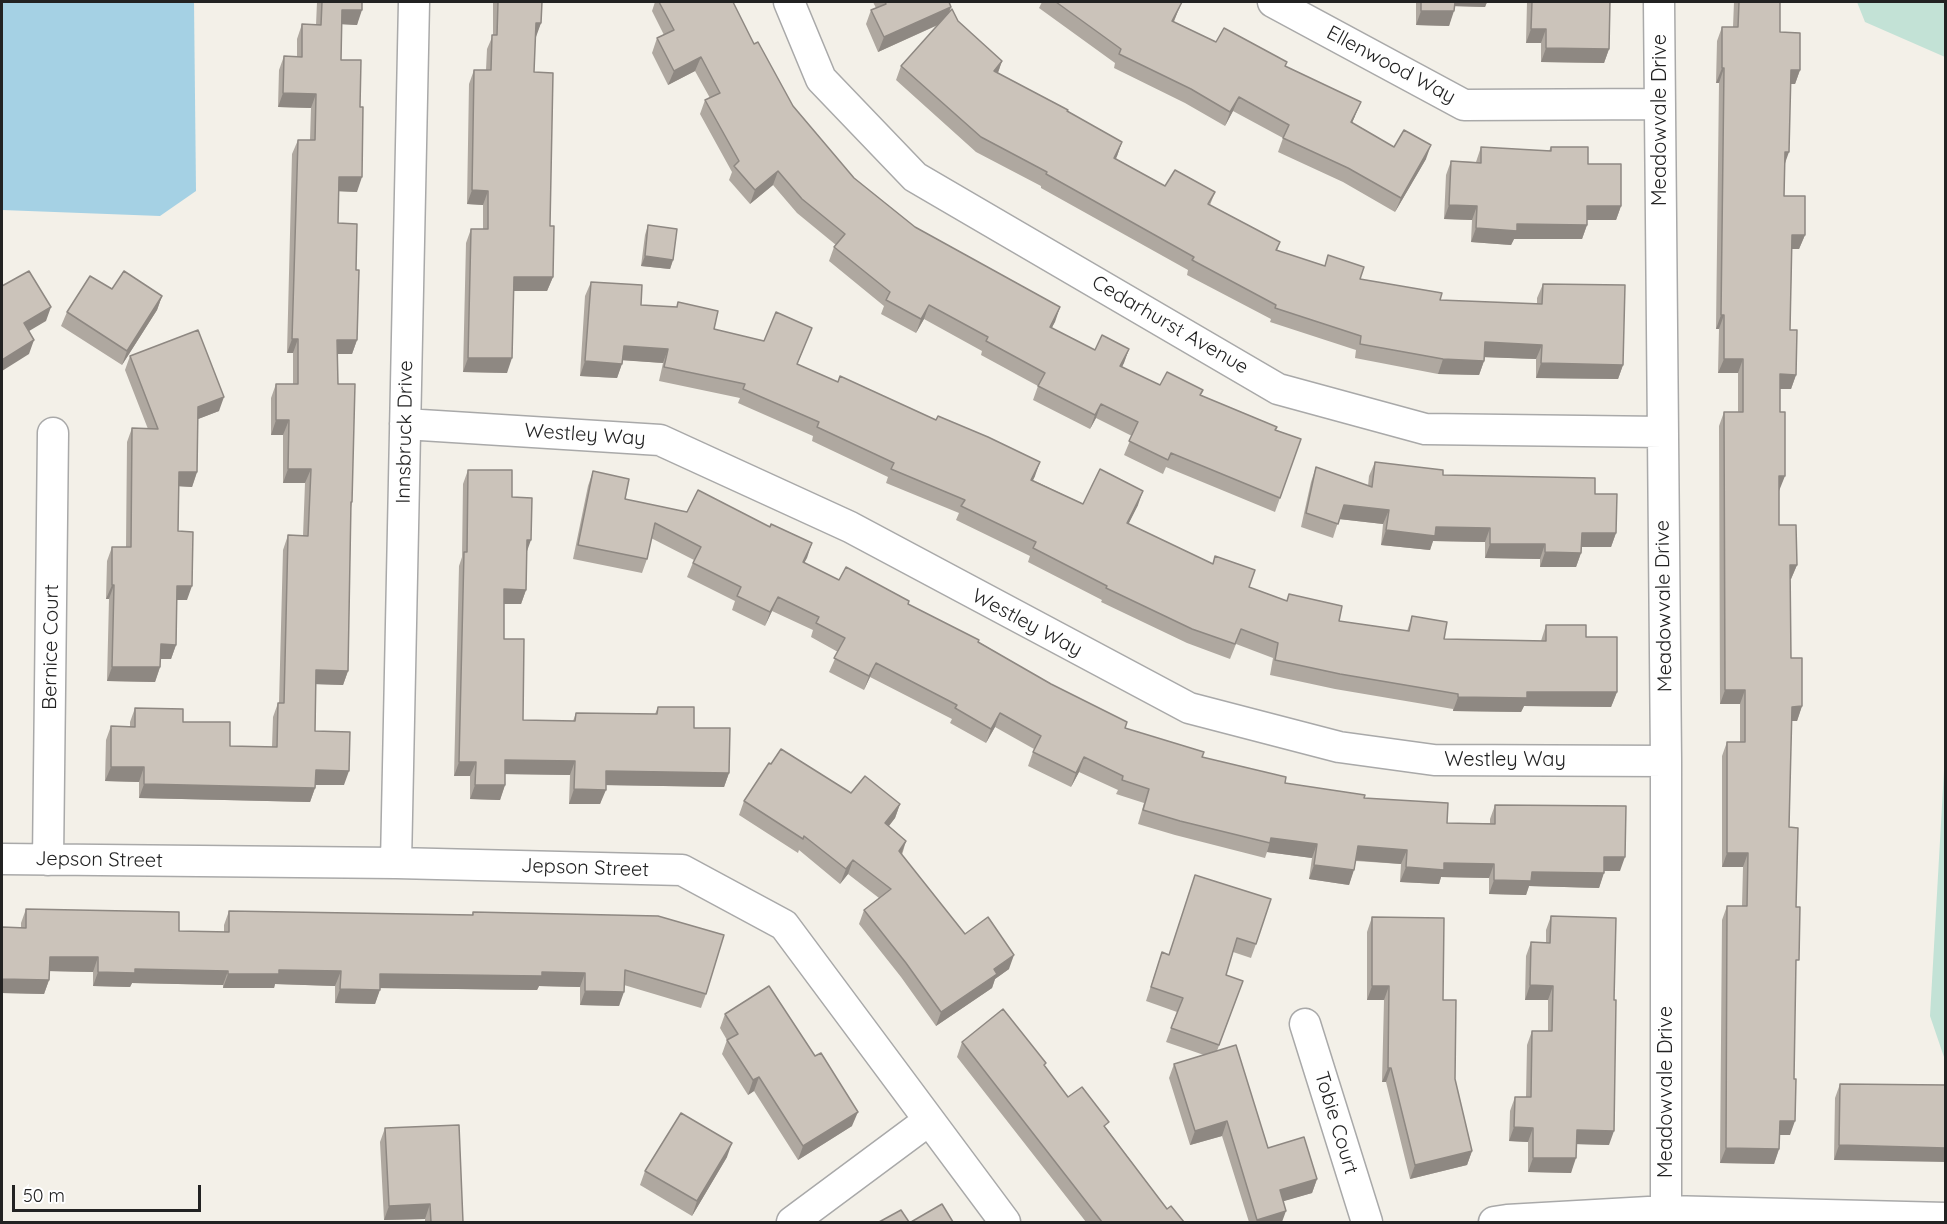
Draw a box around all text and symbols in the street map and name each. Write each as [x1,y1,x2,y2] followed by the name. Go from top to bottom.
[1322,21,1460,109] street label: Ellenwood Way
[1648,34,1672,206] street label: Meadowvale Drive
[1087,270,1253,380] street label: Cedarhurst Avenue
[392,360,418,504] street label: Innsbruck Drive
[524,419,646,451] street label: Westley Way
[1651,520,1677,692] street label: Meadowvale Drive
[38,584,64,710] street label: Bernice Court
[968,584,1086,662] street label: Westley Way
[1444,748,1566,772] street label: Westley Way
[35,847,163,873] street label: Jepson Street
[521,854,649,882] street label: Jepson Street
[1654,1006,1678,1178] street label: Meadowvale Drive
[1309,1069,1363,1177] street label: Tobie Court
[15,1173,204,1211] scale bar
[23,1184,65,1207] text: 50 m

